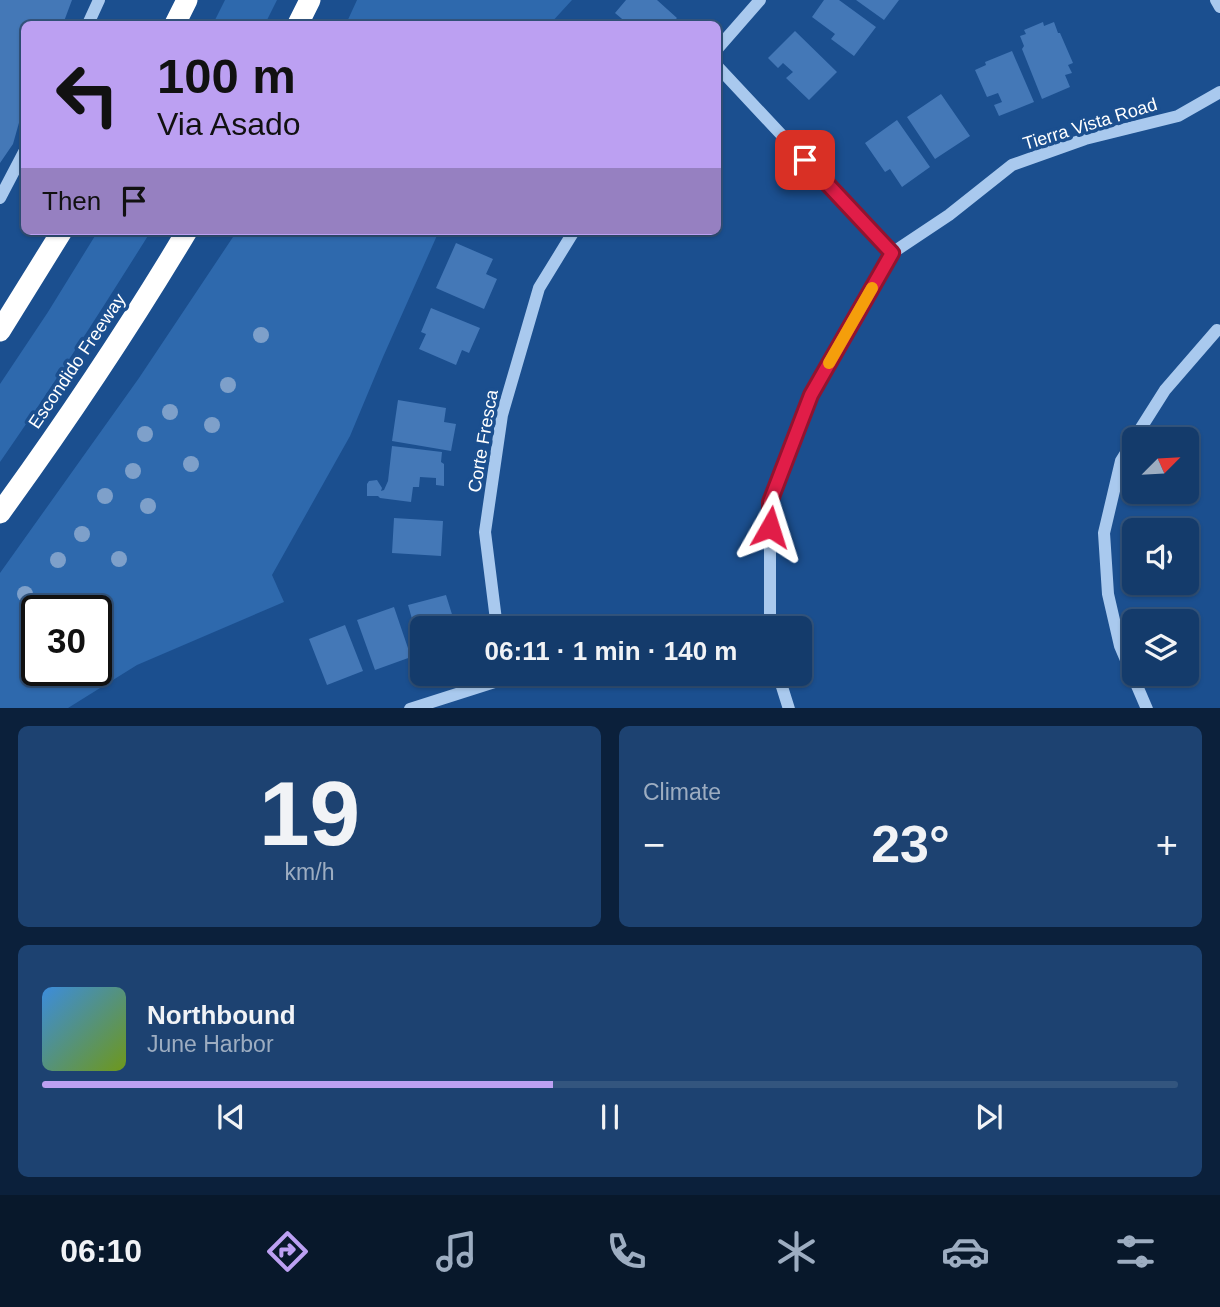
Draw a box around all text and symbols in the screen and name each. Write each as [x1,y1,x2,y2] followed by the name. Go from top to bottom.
[42,49,133,140] icon: left
[157,49,296,103] text: 100 m
[1021,94,1159,154] street label: Tierra Vista Road
[157,106,301,142] text: Via Asado
[775,130,835,190] pin
[786,141,824,179] icon: arrive
[115,182,153,220] icon: arrive
[42,186,101,216] text: Then
[25,290,129,432] street label: Escondido Freeway
[464,387,502,494] street label: Corte Fresca
[1122,427,1199,504] north arrow
[1122,427,1199,686] map controls
[733,490,807,564] position arrow
[1122,518,1199,595] button: sound
[21,595,112,686] speed limit sign: 30
[1122,609,1199,686] button: layers
[485,636,737,666] text: 06:11 · 1 min · 140 m
[259,763,360,864] text: 19
[643,779,721,805] text: Climate
[871,815,950,873] text: 23°
[643,824,665,866] text: −
[1156,824,1178,866] text: +
[285,859,334,885] text: km/h
[147,1000,296,1030] text: Northbound
[147,1031,274,1057] text: June Harbor
[212,1098,250,1136] icon: previous
[591,1098,629,1136] icon: pause
[970,1098,1008,1136] icon: next
[263,1227,312,1276] icon: directions
[432,1227,481,1276] icon: music
[602,1227,651,1276] icon: phone
[772,1227,821,1276] icon: climate
[941,1227,990,1276] icon: car
[1111,1227,1160,1276] icon: filters
[60,1233,142,1269] text: 06:10

